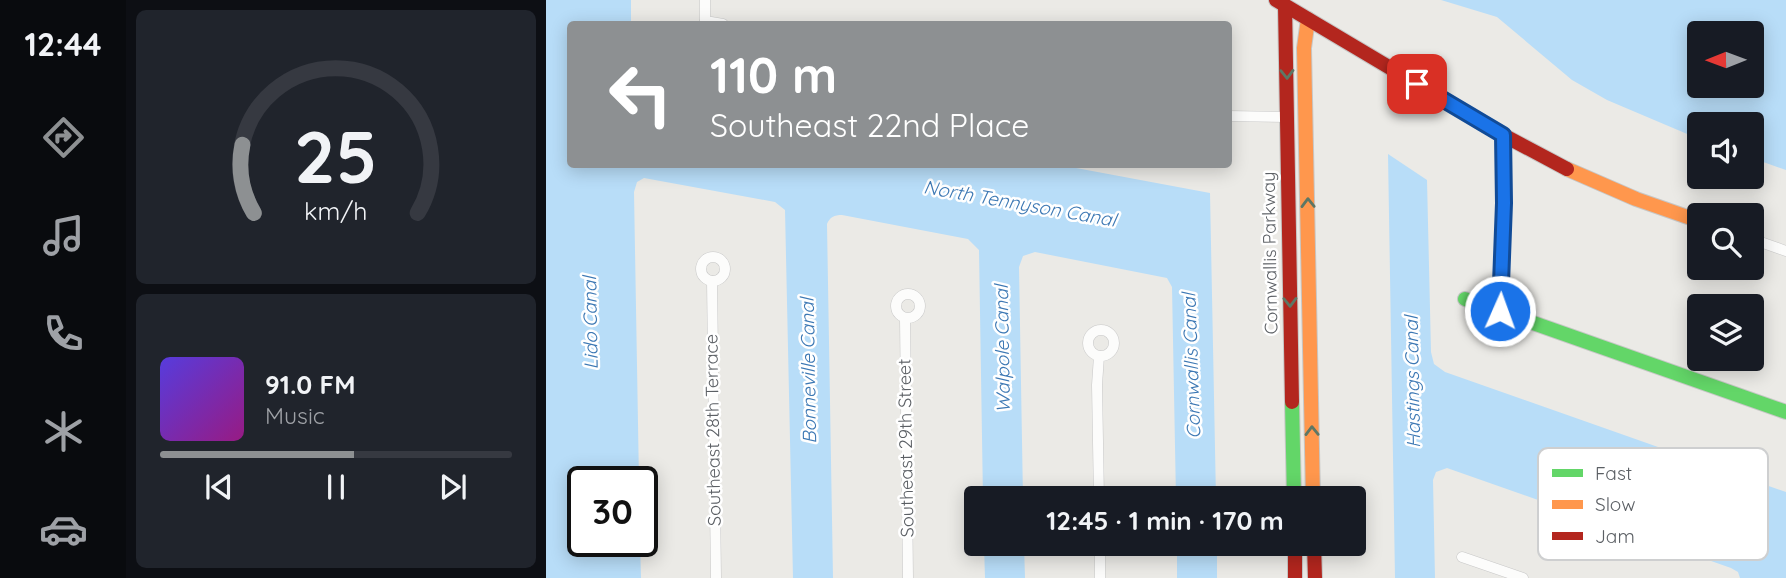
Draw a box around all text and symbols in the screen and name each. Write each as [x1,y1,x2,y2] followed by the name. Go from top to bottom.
[1687,21,1764,98] north arrow
[1687,21,1764,371] map controls
[24,24,102,64] text: 12:44
[710,44,837,105] text: 110 m
[595,49,686,140] icon: left
[1387,54,1447,114] pin
[1398,65,1436,103] icon: arrive
[1279,69,1295,80] one-way arrow
[710,105,1029,145] text: Southeast 22nd Place
[294,110,378,201] text: 25
[1687,112,1764,189] button: sound
[39,113,88,162] icon: directions
[1257,171,1282,335] street label: Cornwallis Parkway
[922,174,1121,232] water label: North Tennyson Canal
[304,195,368,226] text: km/h
[1300,197,1316,208] one-way arrow
[1687,203,1764,280] button: search
[39,211,88,260] icon: music
[577,274,603,370] water label: Lido Canal
[1463,274,1537,348] position arrow
[989,282,1015,413] water label: Walpole Canal
[1176,290,1206,439] water label: Cornwallis Canal
[1687,294,1764,371] button: layers
[795,295,821,444] water label: Bonneville Canal
[1282,297,1298,307] one-way arrow
[39,309,88,358] icon: phone
[1399,313,1425,448] water label: Hastings Canal
[699,334,726,526] street label: Southeast 28th Terrace
[892,359,919,538] street label: Southeast 29th Street
[265,368,356,401] text: 91.0 FM
[265,401,325,430] text: Music
[39,407,88,456] icon: climate
[1304,425,1320,435] one-way arrow
[1538,448,1768,560] legend
[1595,461,1632,485] text: Fast
[567,466,658,557] speed limit sign: 30
[200,468,238,506] icon: previous
[317,468,355,506] icon: pause
[434,468,472,506] icon: next
[1595,492,1636,516] text: Slow
[1046,504,1284,537] text: 12:45 · 1 min · 170 m
[39,505,88,554] icon: car
[1595,524,1635,548] text: Jam

